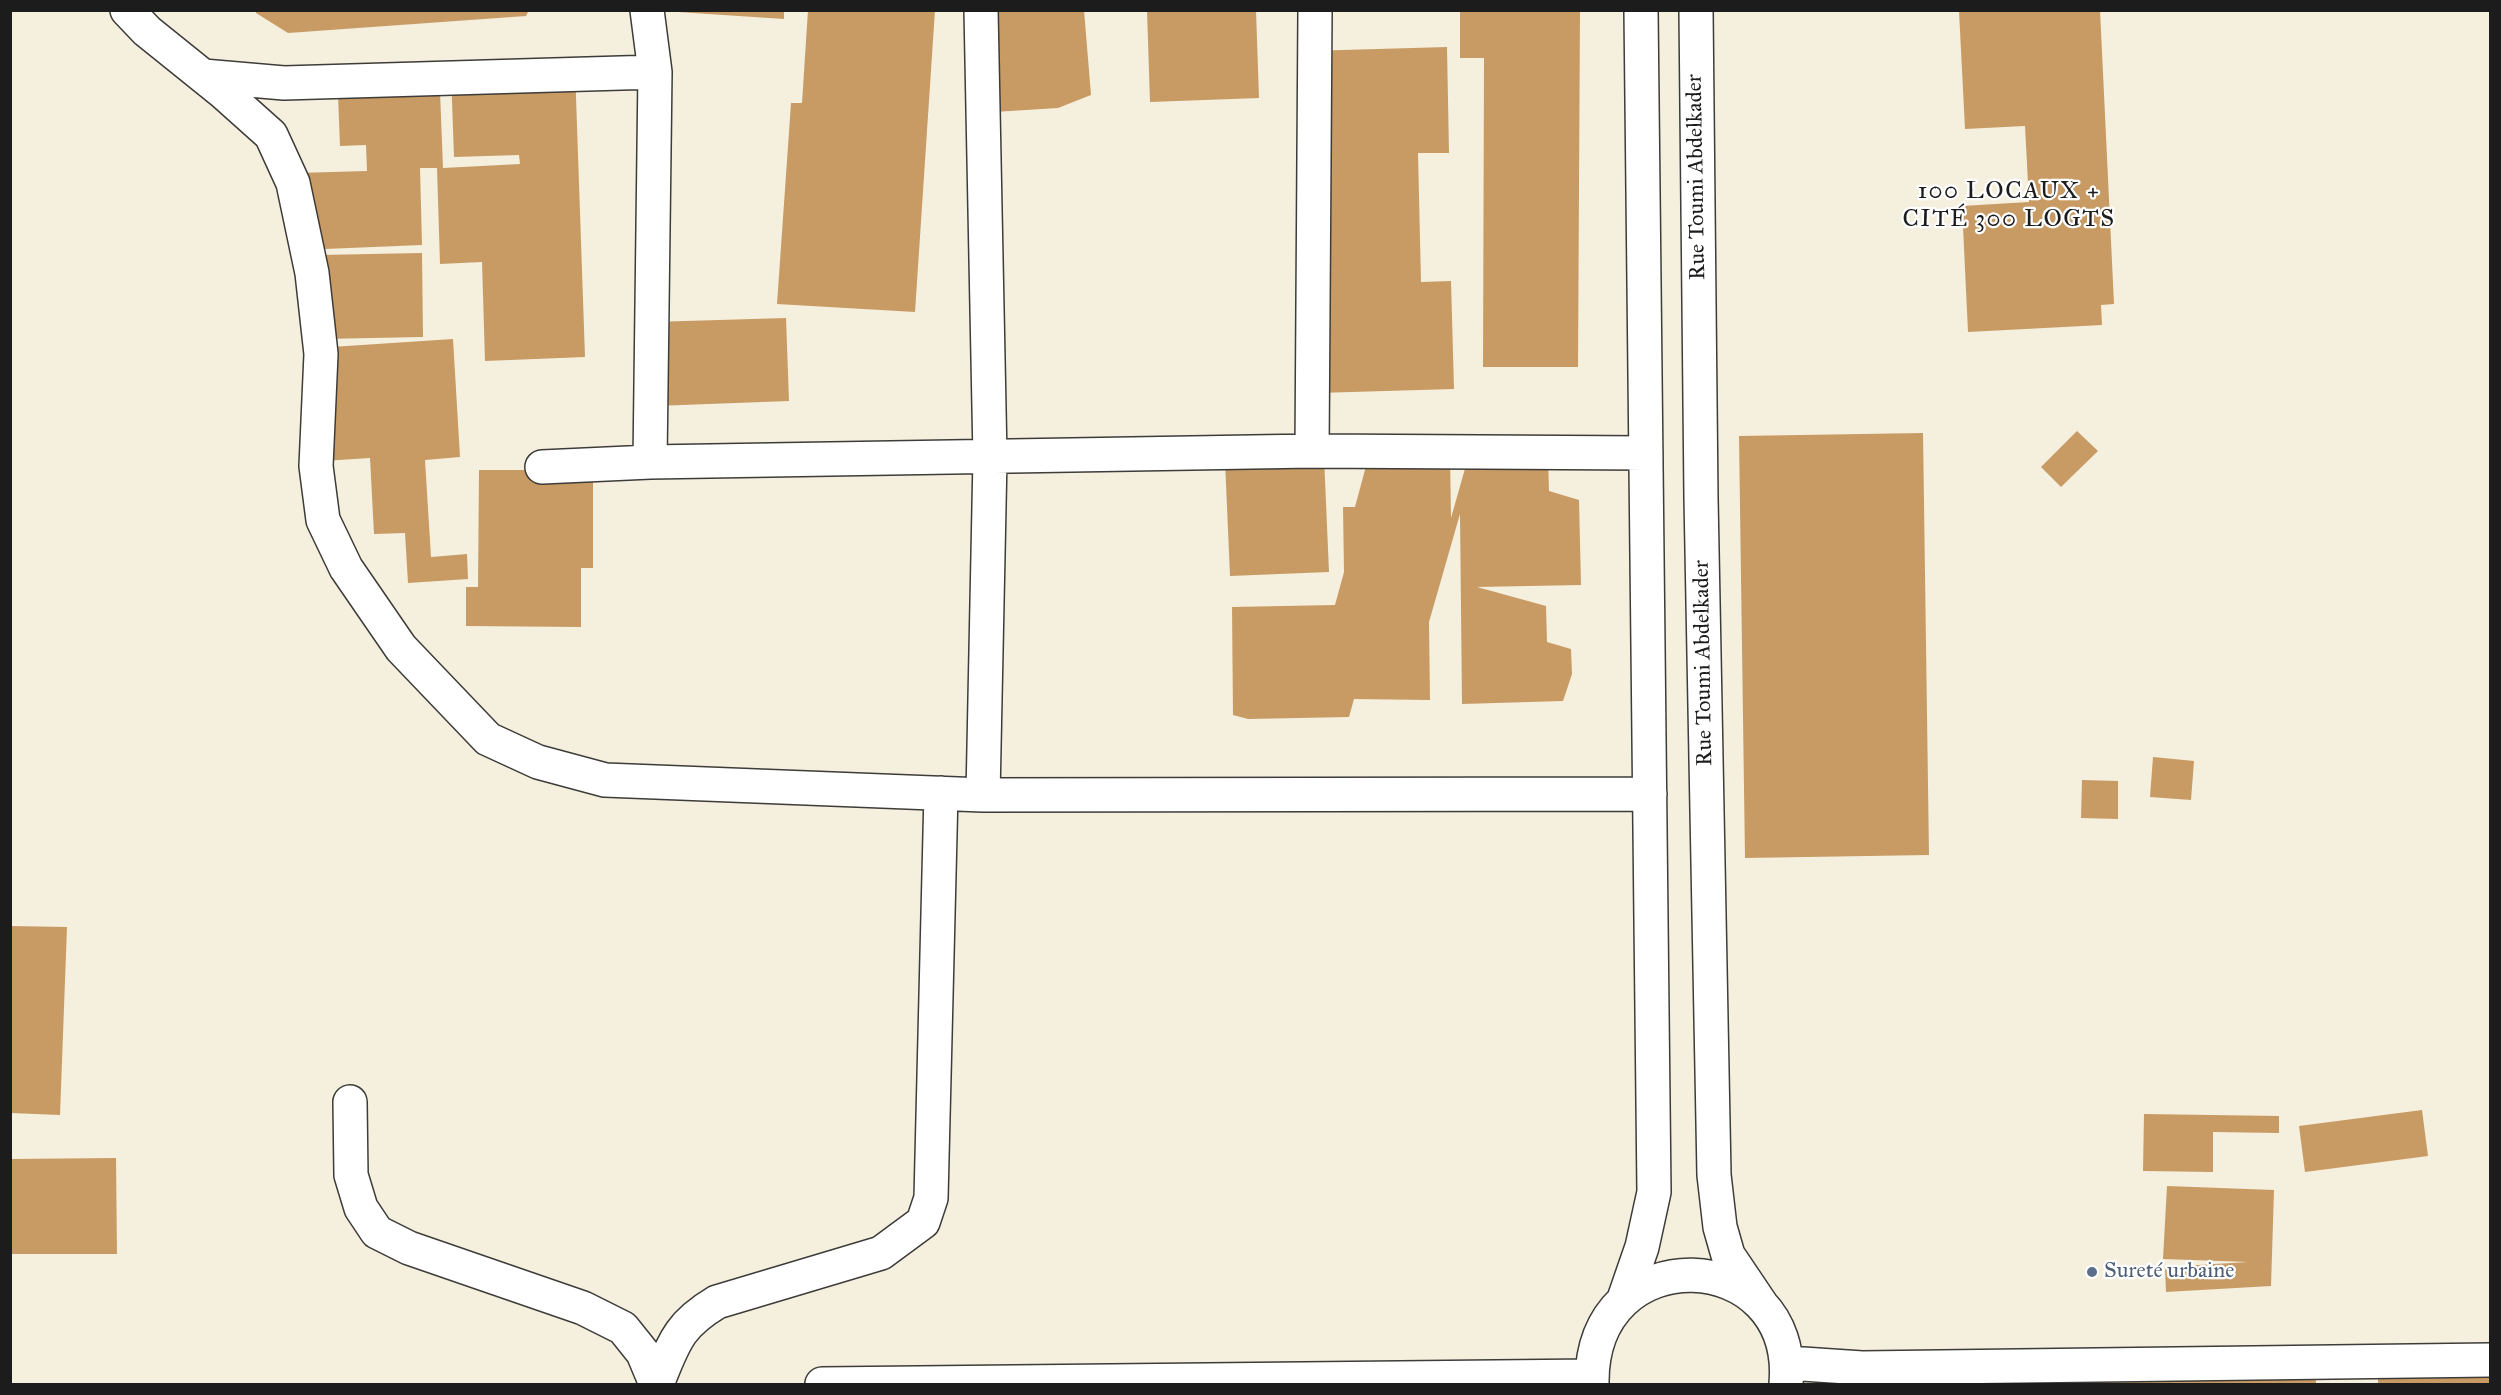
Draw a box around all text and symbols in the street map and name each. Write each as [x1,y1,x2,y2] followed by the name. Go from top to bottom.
[1682,74,1712,280] street label: Rue Toumi Abdelkader
[1903,178,2115,234] district label: 100 LOCAUX + CITÉ 300 LOGTS
[1689,560,1719,766] street label: Rue Toumi Abdelkader
[2104,1259,2234,1285] place label: Sureté urbaine
[2085,1265,2099,1279] marker: Sureté urbaine

